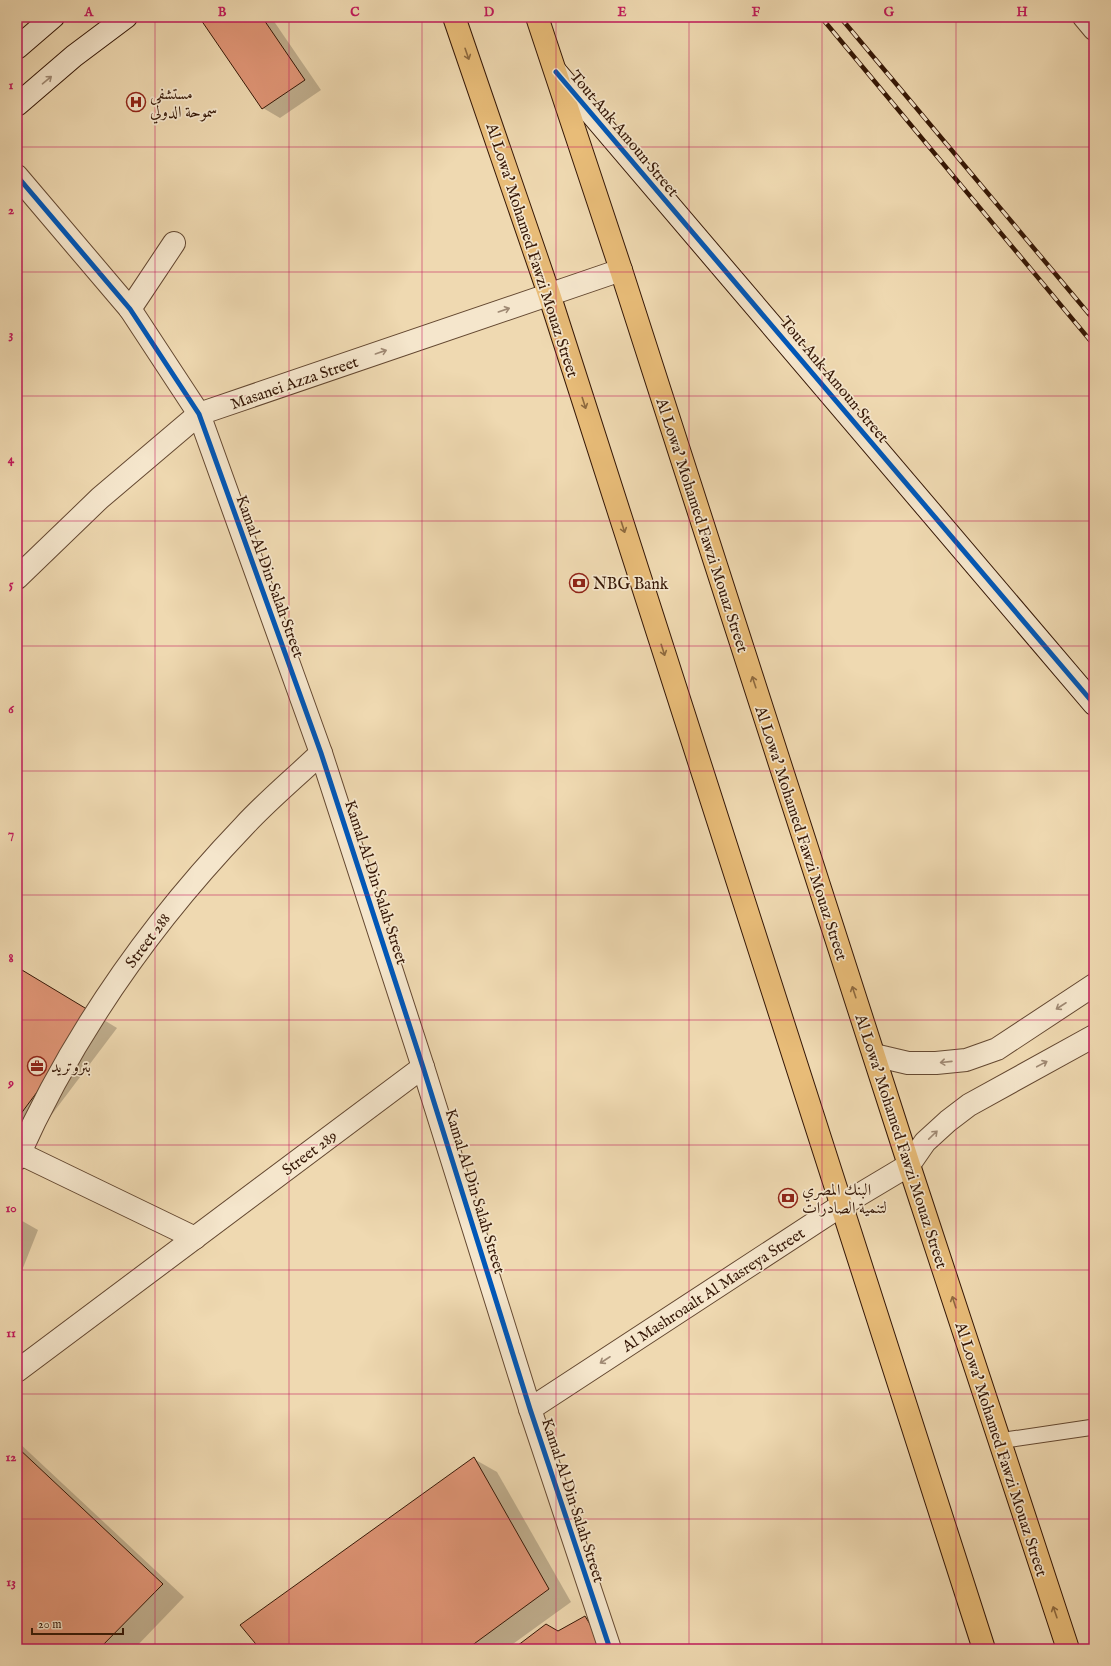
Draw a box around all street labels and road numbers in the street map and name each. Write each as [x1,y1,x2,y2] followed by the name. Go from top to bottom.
[565,67,683,202] street label: Tout Ank Amoun Street
[480,120,582,381] street label: Al Lowa' Mohamed Fawzi Mouaz Street
[775,313,893,448] street label: Tout Ank Amoun Street
[228,352,362,415] street label: Masanei Azza Street
[650,395,752,656] street label: Al Lowa' Mohamed Fawzi Mouaz Street
[230,493,308,661] street label: Kamal Al Din Salah Street
[749,703,851,964] street label: Al Lowa' Mohamed Fawzi Mouaz Street
[339,798,411,968] street label: Kamal Al Din Salah Street
[122,910,176,972] street label: Street 288
[849,1011,951,1272] street label: Al Lowa' Mohamed Fawzi Mouaz Street
[439,1107,509,1277] street label: Kamal Al Din Salah Street
[279,1126,342,1181] street label: Street 289
[618,1224,810,1358] street label: Al Mashroaalt Al Masreya Street
[949,1319,1051,1580] street label: Al Lowa' Mohamed Fawzi Mouaz Street
[536,1416,608,1586] street label: Kamal Al Din Salah Street

